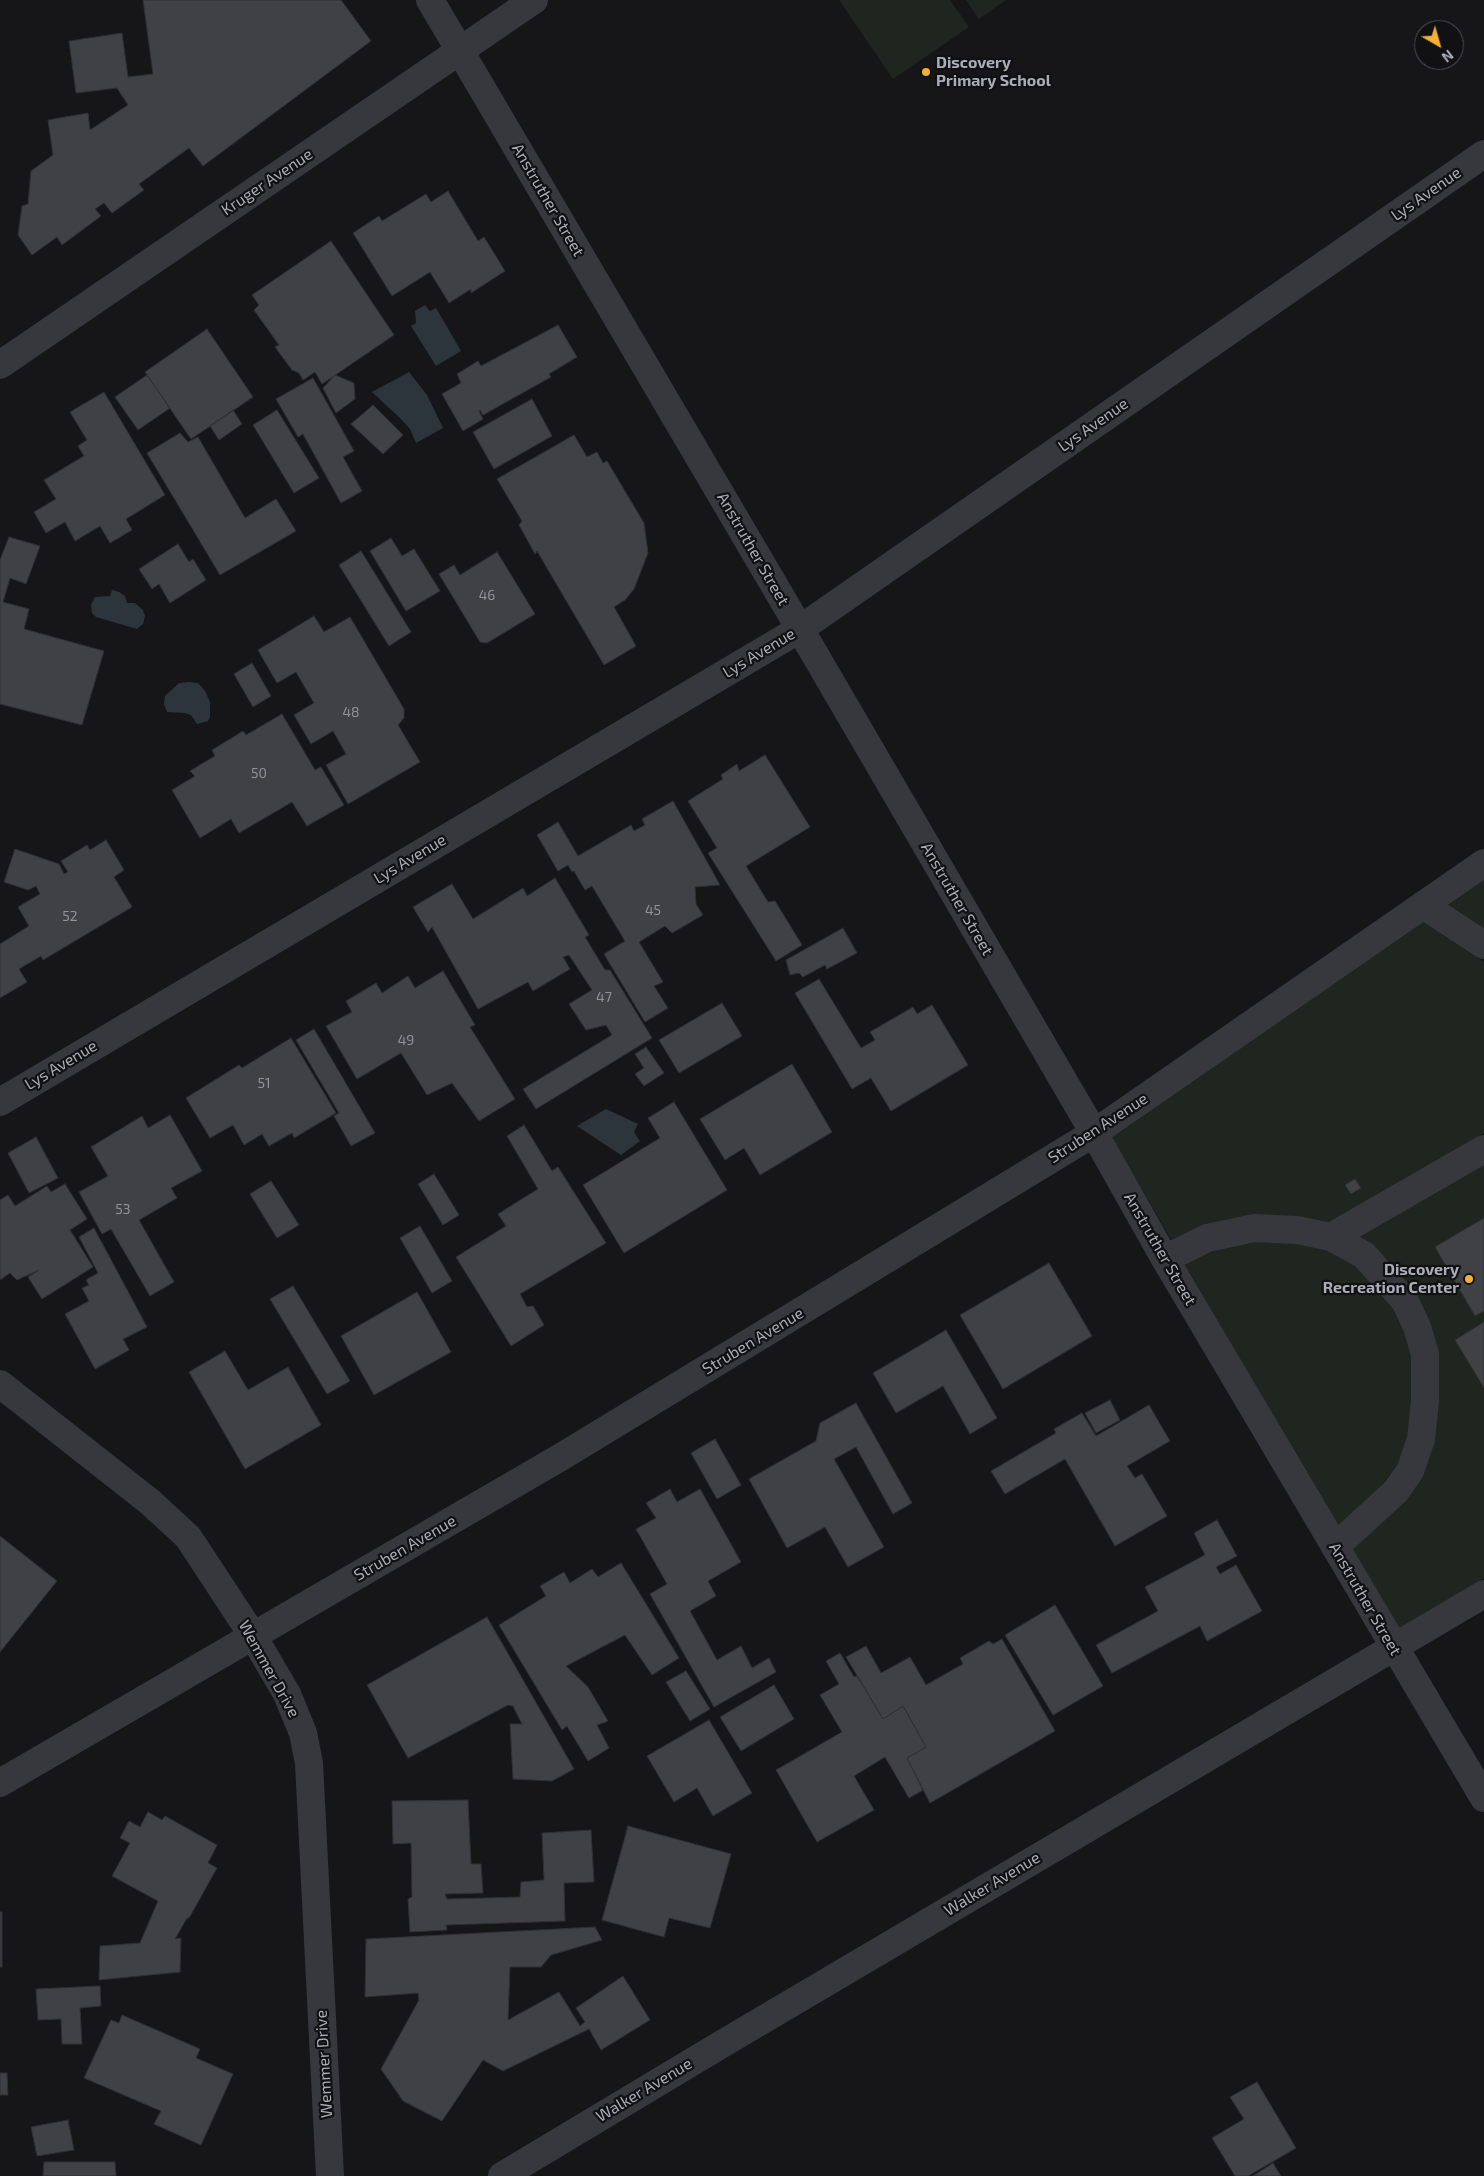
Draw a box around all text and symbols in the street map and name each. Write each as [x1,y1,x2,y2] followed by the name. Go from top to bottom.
[1414,20,1464,70] north arrow
[1439,47,1457,66] text: N
[936,53,1051,91] place label: Discovery Primary School
[920,66,932,78] marker: Discovery Primary School
[508,140,588,260] street label: Anstruther Street
[218,144,316,220] street label: Kruger Avenue
[1387,163,1465,225] street label: Lys Avenue
[1054,394,1132,456] street label: Lys Avenue
[713,489,793,609] street label: Anstruther Street
[479,587,495,603] house number: 46
[719,624,799,682] street label: Lys Avenue
[342,704,360,720] house number: 48
[251,765,267,781] house number: 50
[370,830,450,888] street label: Lys Avenue
[917,839,997,959] street label: Anstruther Street
[645,902,661,918] house number: 45
[62,908,78,924] house number: 52
[596,989,612,1005] house number: 47
[398,1032,414,1048] house number: 49
[21,1036,101,1094] street label: Lys Avenue
[257,1075,271,1091] house number: 51
[1045,1089,1151,1167] street label: Struben Avenue
[1120,1189,1200,1309] street label: Anstruther Street
[115,1201,131,1217] house number: 53
[1323,1260,1459,1298] place label: Discovery Recreation Center
[1463,1273,1475,1285] marker: Discovery Recreation Center
[699,1303,807,1379] street label: Struben Avenue
[351,1511,459,1585] street label: Struben Avenue
[1325,1539,1405,1659] street label: Anstruther Street
[234,1617,304,1721] street label: Wemmer Drive
[941,1848,1043,1920] street label: Walker Avenue
[312,2010,336,2118] street label: Wemmer Drive
[593,2054,695,2126] street label: Walker Avenue

